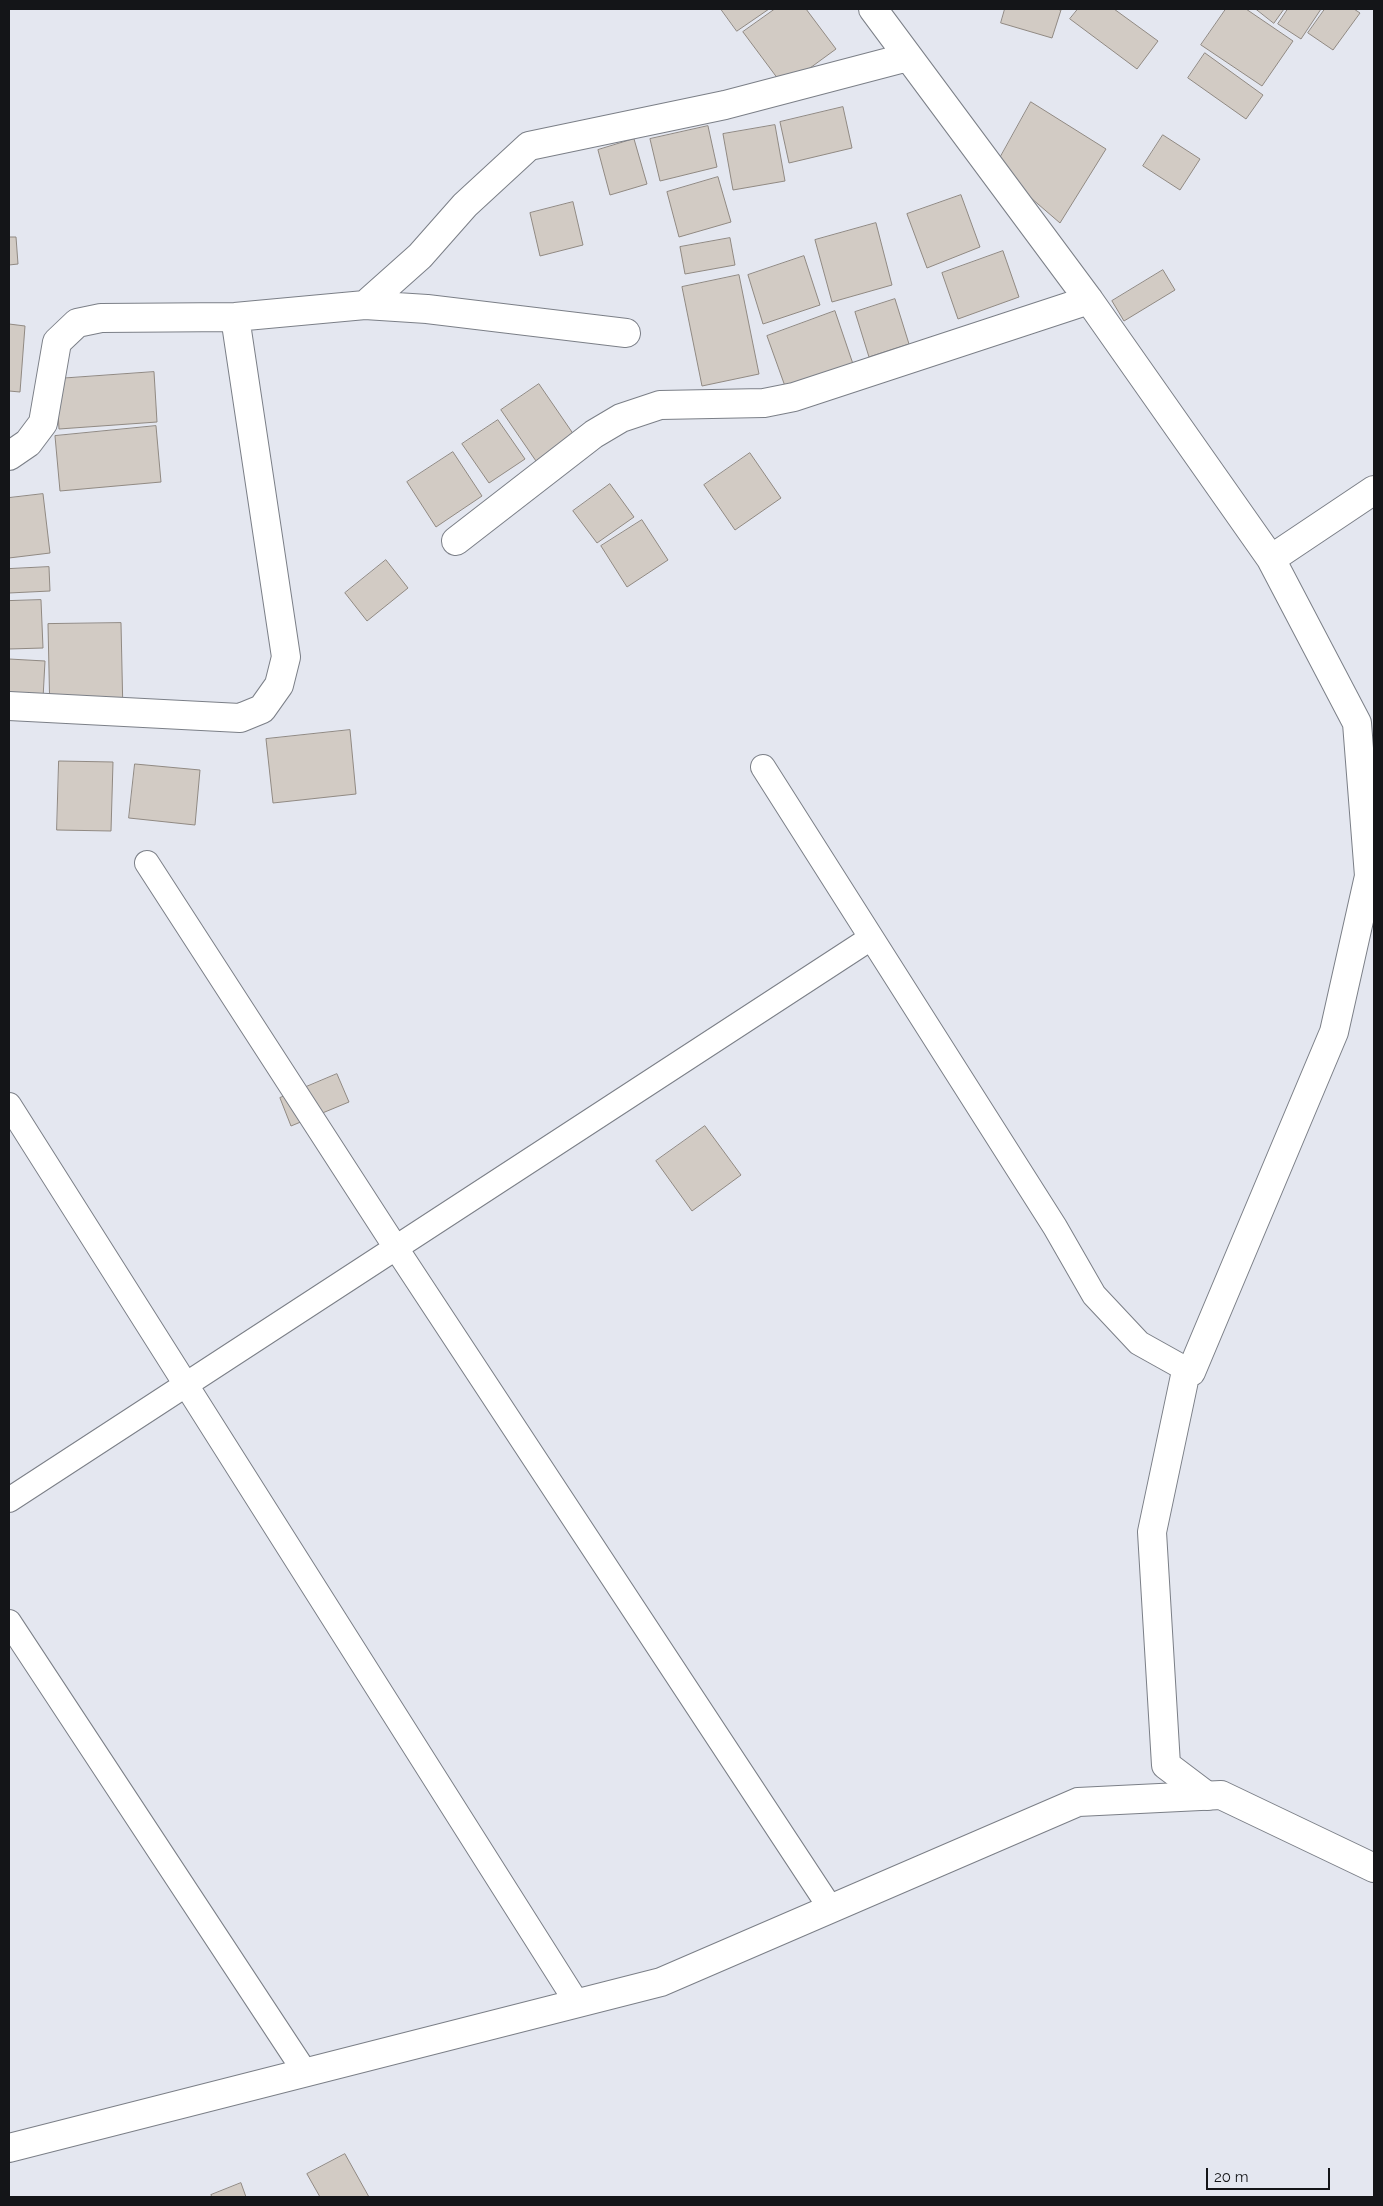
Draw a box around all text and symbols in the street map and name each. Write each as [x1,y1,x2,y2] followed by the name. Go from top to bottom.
[1208,2158,1332,2190] scale bar
[1214,2168,1249,2186] text: 20 m

